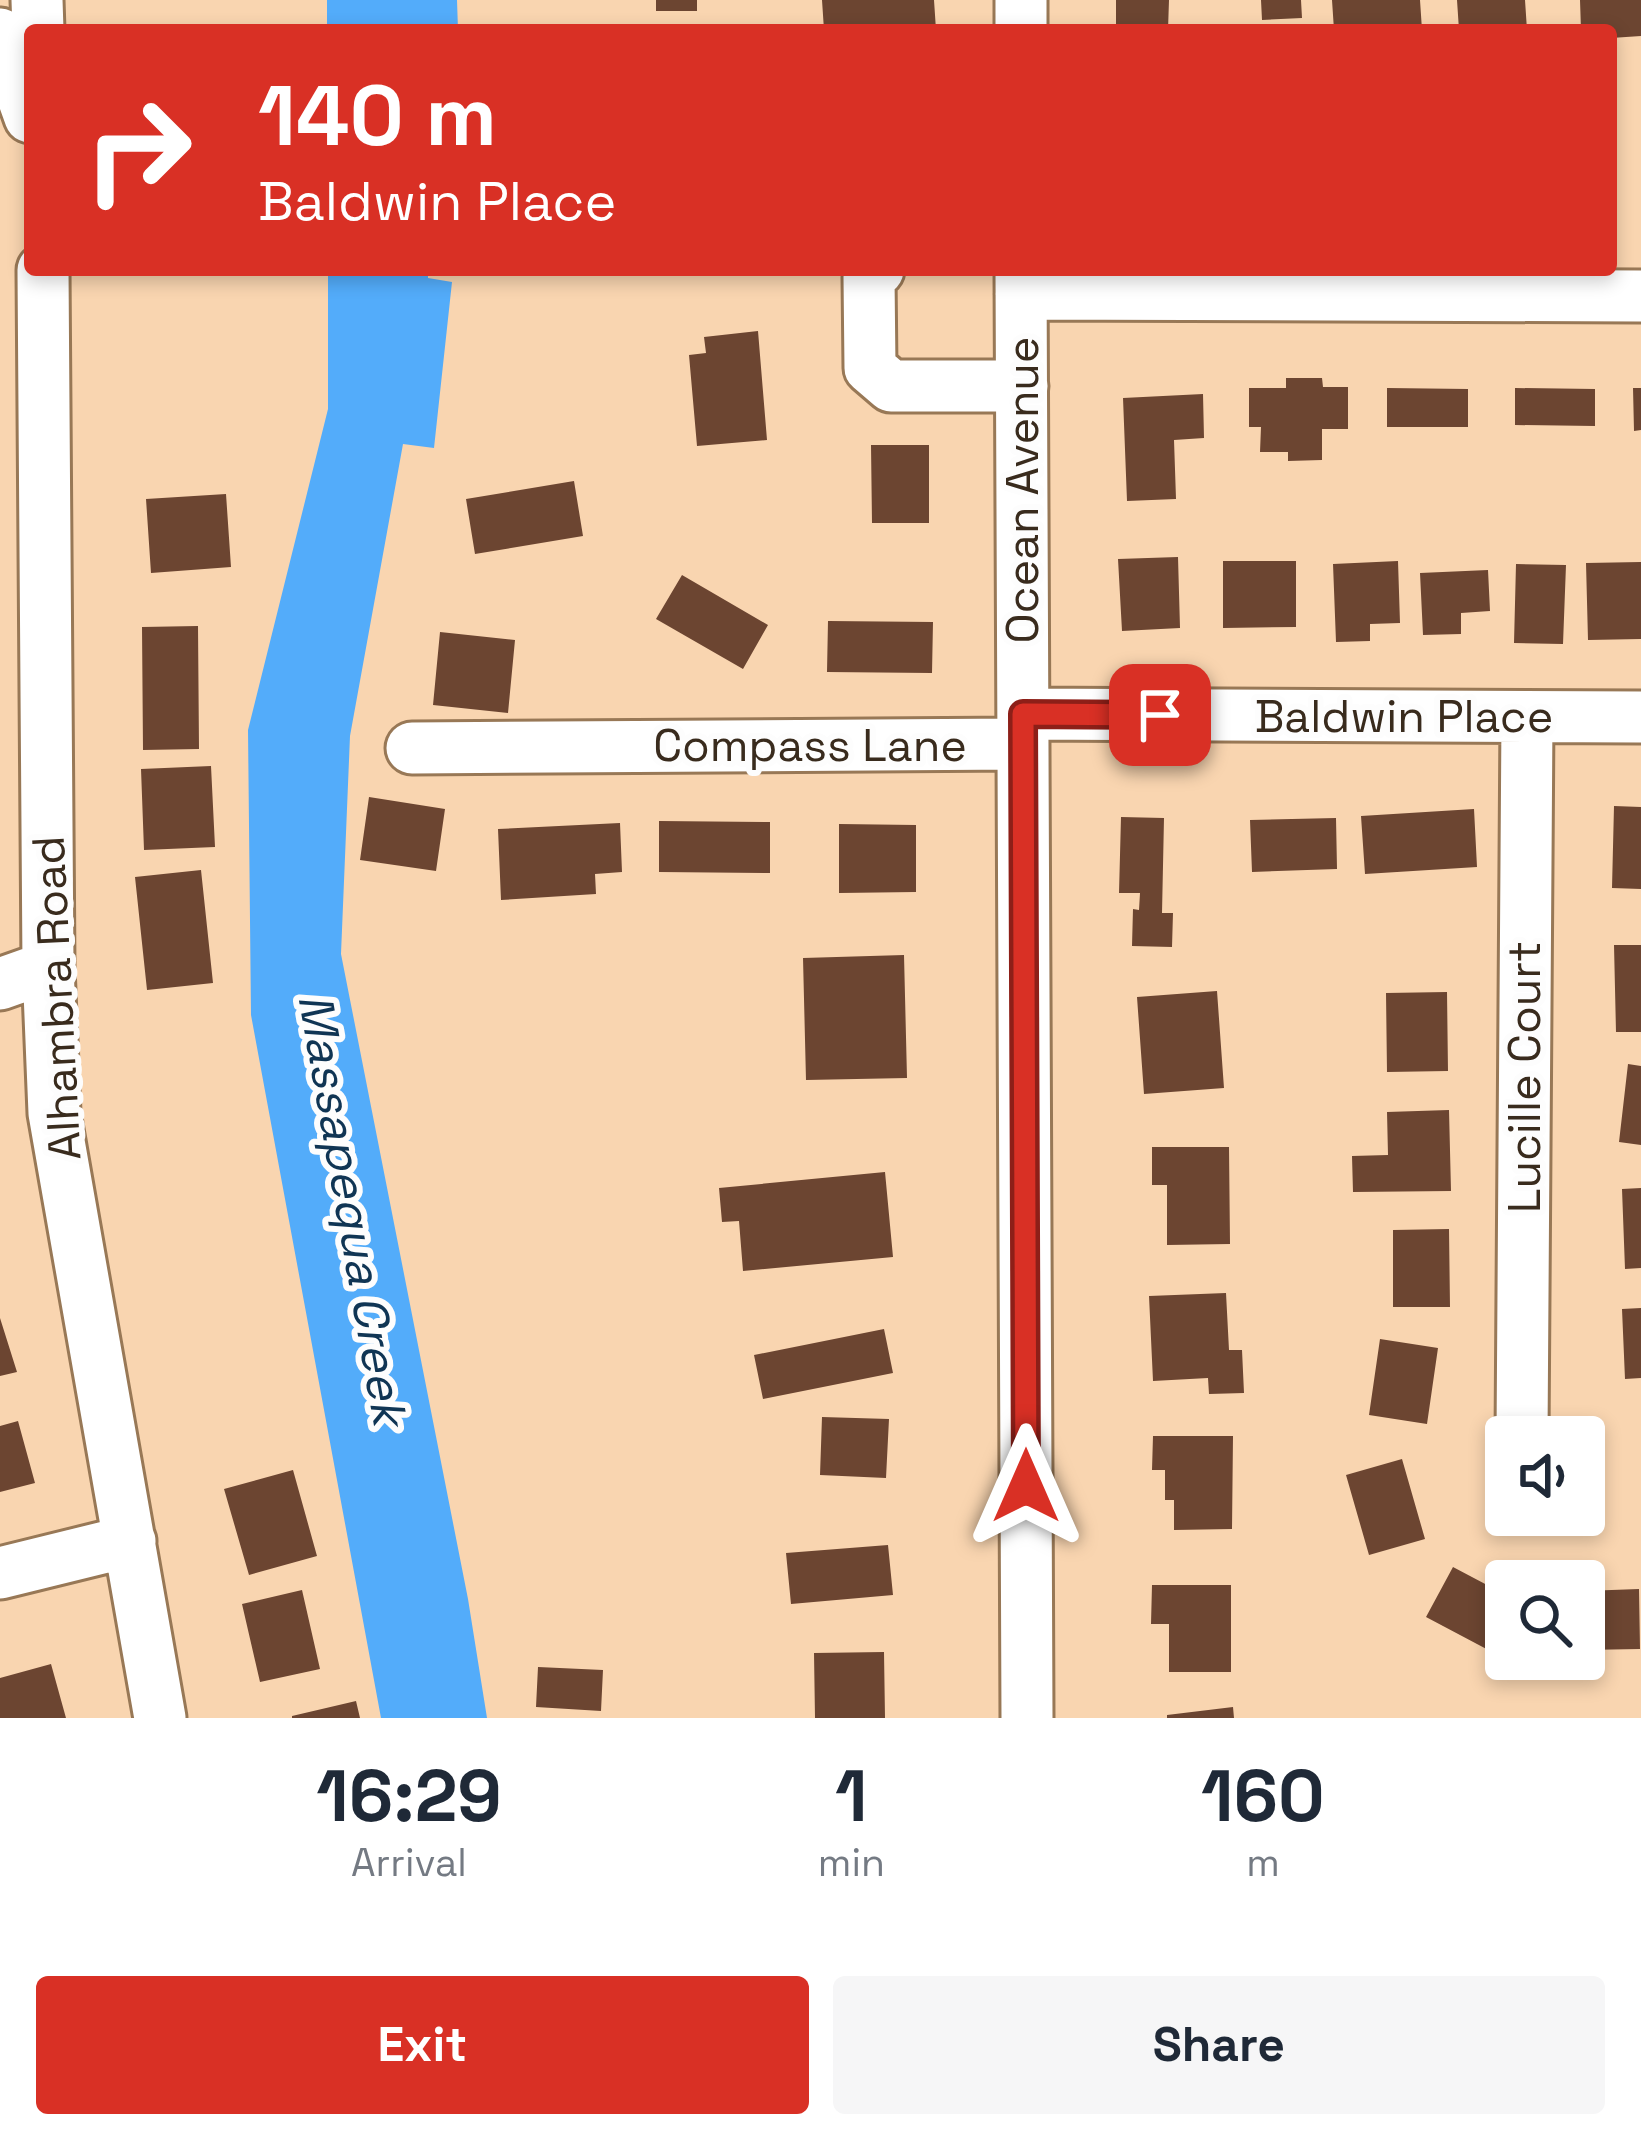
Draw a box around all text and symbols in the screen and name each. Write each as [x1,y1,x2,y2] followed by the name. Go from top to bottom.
[258,62,497,170] text: 140 m
[60,72,216,228] icon: right
[258,167,616,236] text: Baldwin Place
[994,336,1051,644] street label: Ocean Avenue
[1109,664,1211,766] pin
[1127,682,1193,748] icon: arrive
[1255,688,1553,745] street label: Baldwin Place
[653,717,967,774] street label: Compass Lane
[20,834,93,1162] street label: Alhambra Road
[1496,941,1553,1213] street label: Lucille Court
[285,989,421,1435] water label: Massapequa Creek
[1485,1416,1605,1680] map controls
[1485,1416,1605,1536] button: sound
[963,1423,1089,1549] position arrow
[1485,1560,1605,1680] button: search
[316,1750,502,1842] text: 16:29
[835,1750,868,1842] text: 1
[1201,1750,1325,1842] text: 160
[351,1838,467,1887] text: Arrival
[818,1838,885,1887] text: min
[1246,1838,1280,1887] text: m
[36,1976,809,2114] button: Exit
[833,1976,1605,2114] button: Share

